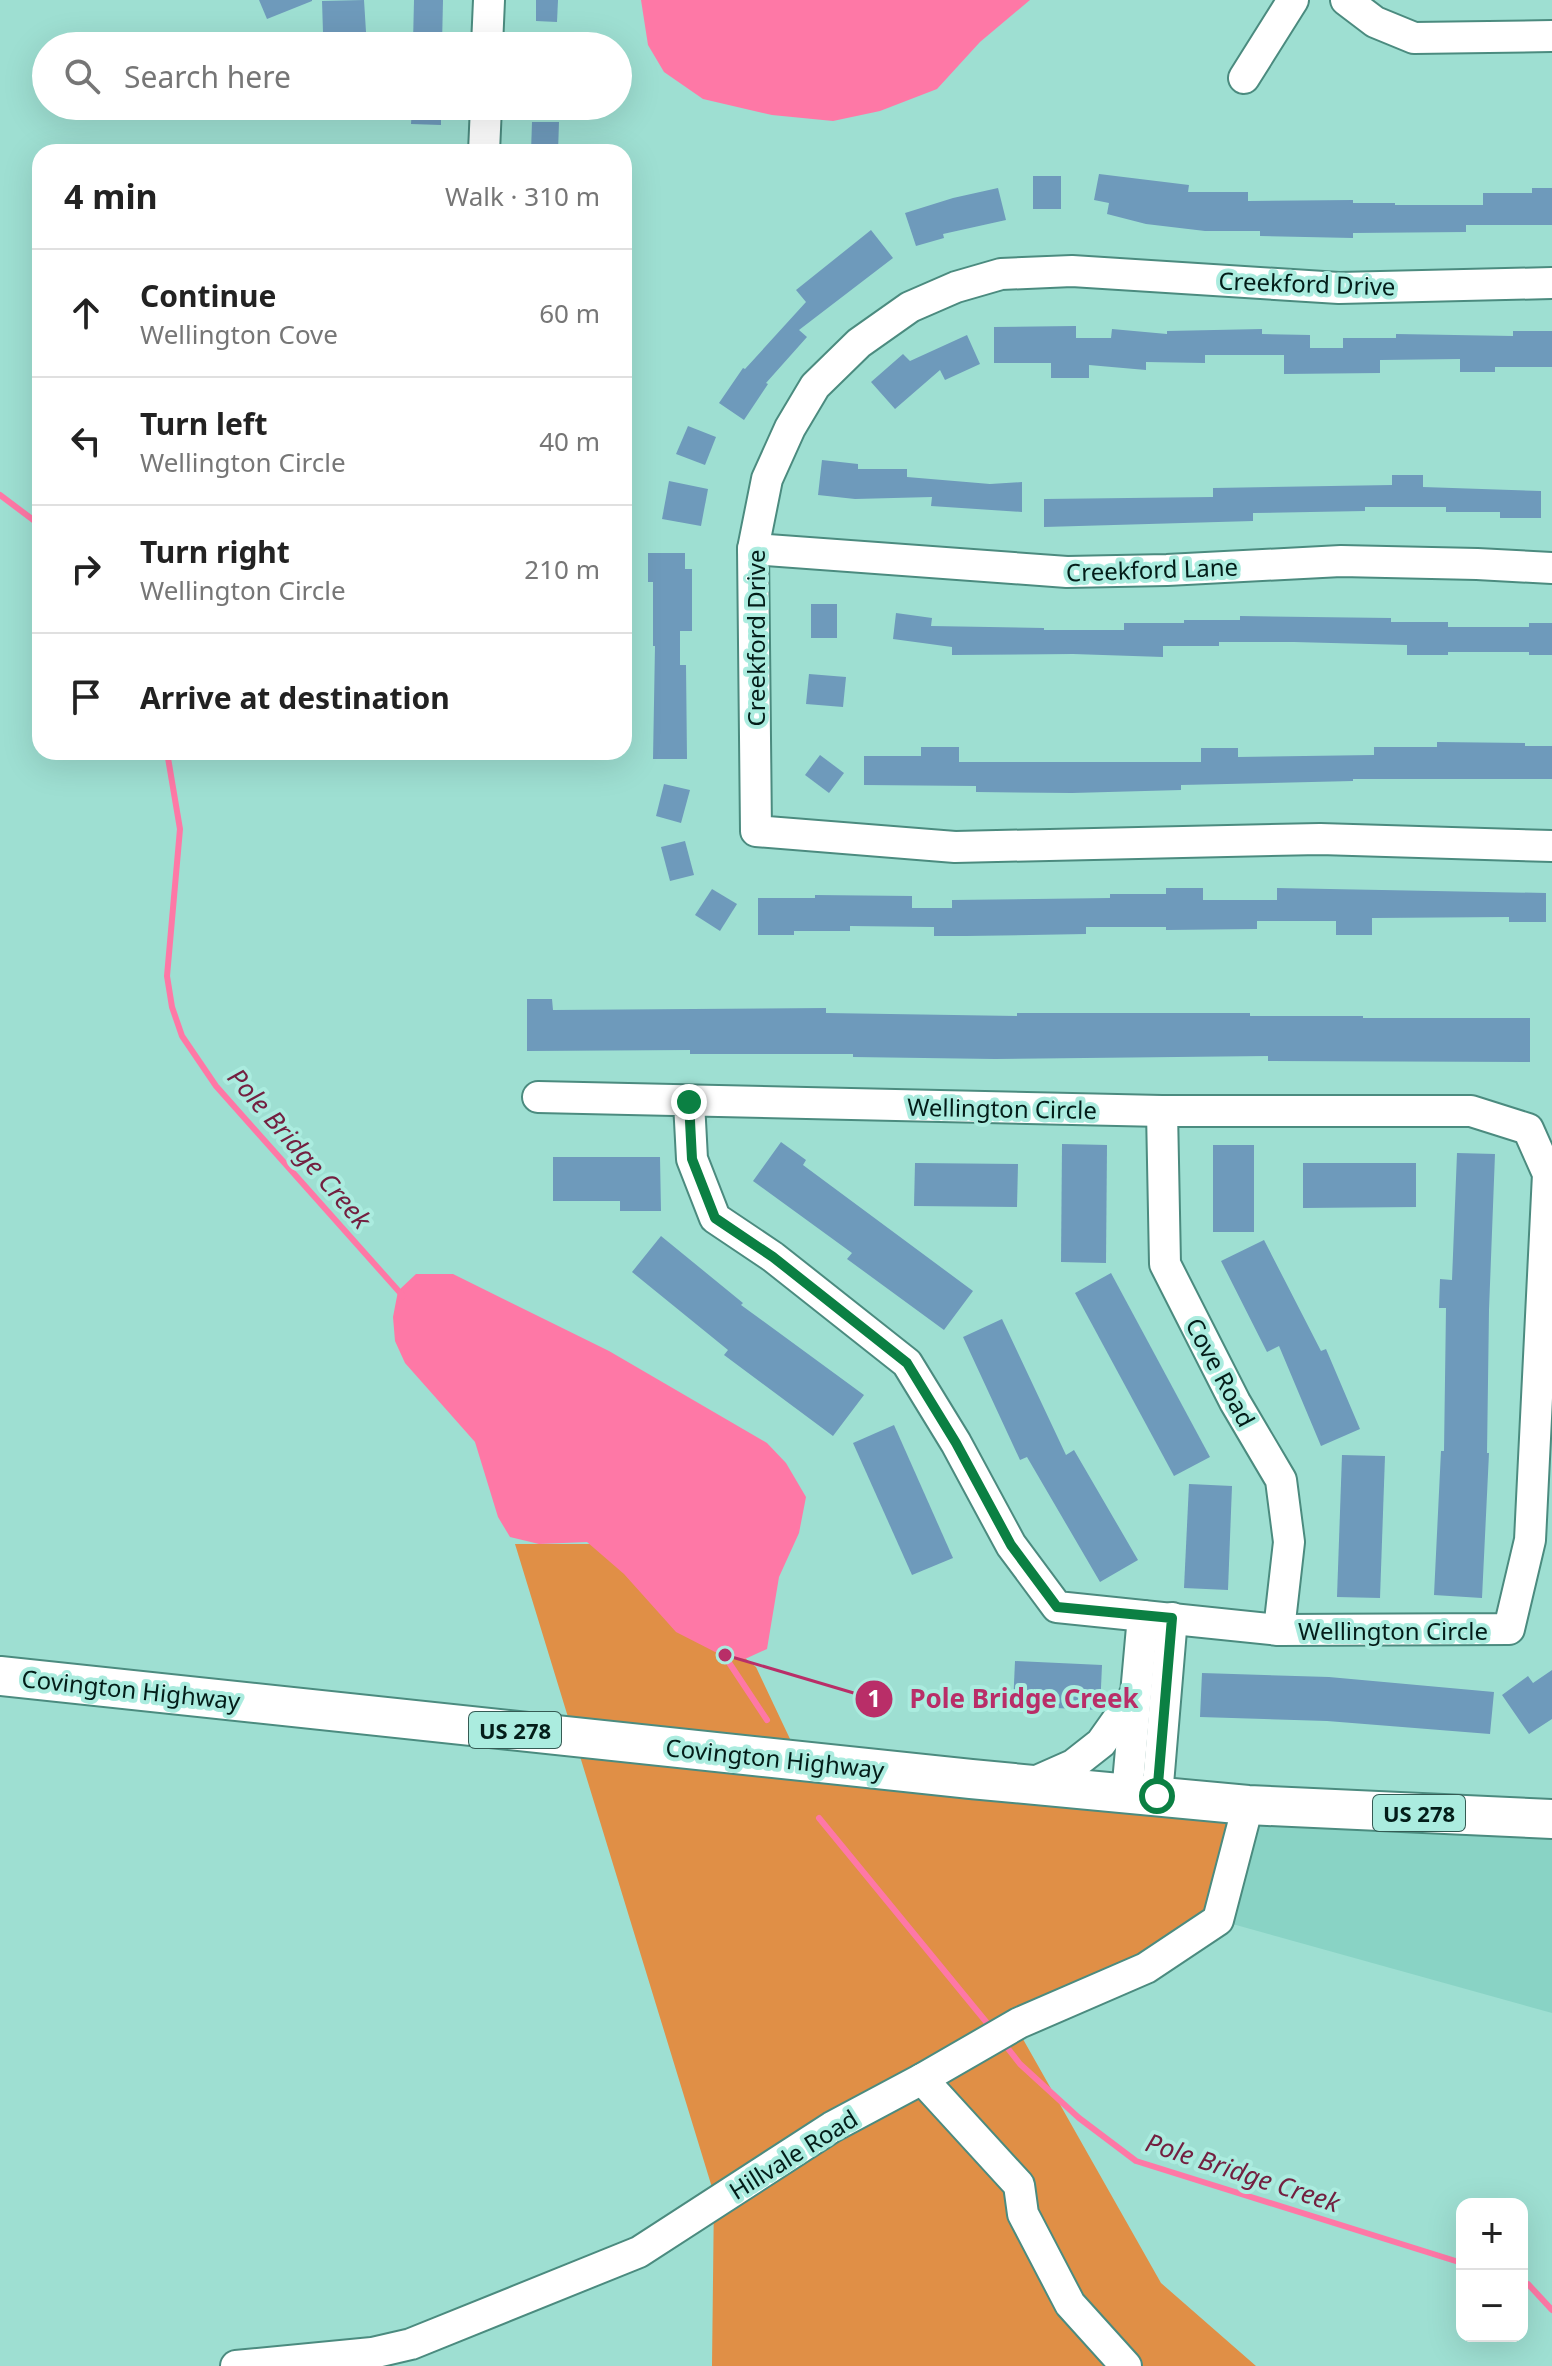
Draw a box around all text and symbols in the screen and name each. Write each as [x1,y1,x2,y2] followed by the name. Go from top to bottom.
[32,32,632,120] search box
[60,54,104,98] icon: search
[124,56,291,97] text: Search here
[64,173,158,219] text: 4 min
[445,178,600,214] text: Walk · 310 m
[1218,263,1396,303] street label: Creekford Drive
[140,275,276,316] text: Continue
[64,291,108,335] icon: ahead
[539,295,600,331] text: 60 m
[140,316,338,352] text: Wellington Cove
[140,403,268,444] text: Turn left
[64,419,108,463] icon: left
[539,423,600,459] text: 40 m
[140,444,346,480] text: Wellington Circle
[140,531,290,572] text: Turn right
[64,547,108,591] icon: right
[739,549,772,727] street label: Creekford Drive
[1065,550,1239,588] street label: Creekford Lane
[524,551,600,587] text: 210 m
[140,572,346,608] text: Wellington Circle
[64,675,108,719] icon: arrive
[140,677,450,718] text: Arrive at destination
[220,1060,381,1237] water label: Pole Bridge Creek
[671,1084,707,1120] route end
[907,1090,1097,1126] street label: Wellington Circle
[1179,1312,1263,1432] street label: Cove Road
[1298,1614,1488,1647] street label: Wellington Circle
[20,1661,243,1717] street label: Covington Highway
[854,1674,1155,1724] callout: Pole Bridge Creek
[909,1680,1139,1716] text: Pole Bridge Creek
[867,1681,881,1714] text: 1
[469,1712,561,1748] road number: US 278
[664,1730,887,1786] street label: Covington Highway
[1139,1778,1175,1814] route start
[1373,1795,1465,1831] road number: US 278
[722,2101,864,2207] street label: Hillvale Road
[1141,2124,1346,2221] water label: Pole Bridge Creek
[1456,2198,1528,2342] map controls
[1456,2198,1528,2270] button: +
[1456,2270,1528,2342] button: −

